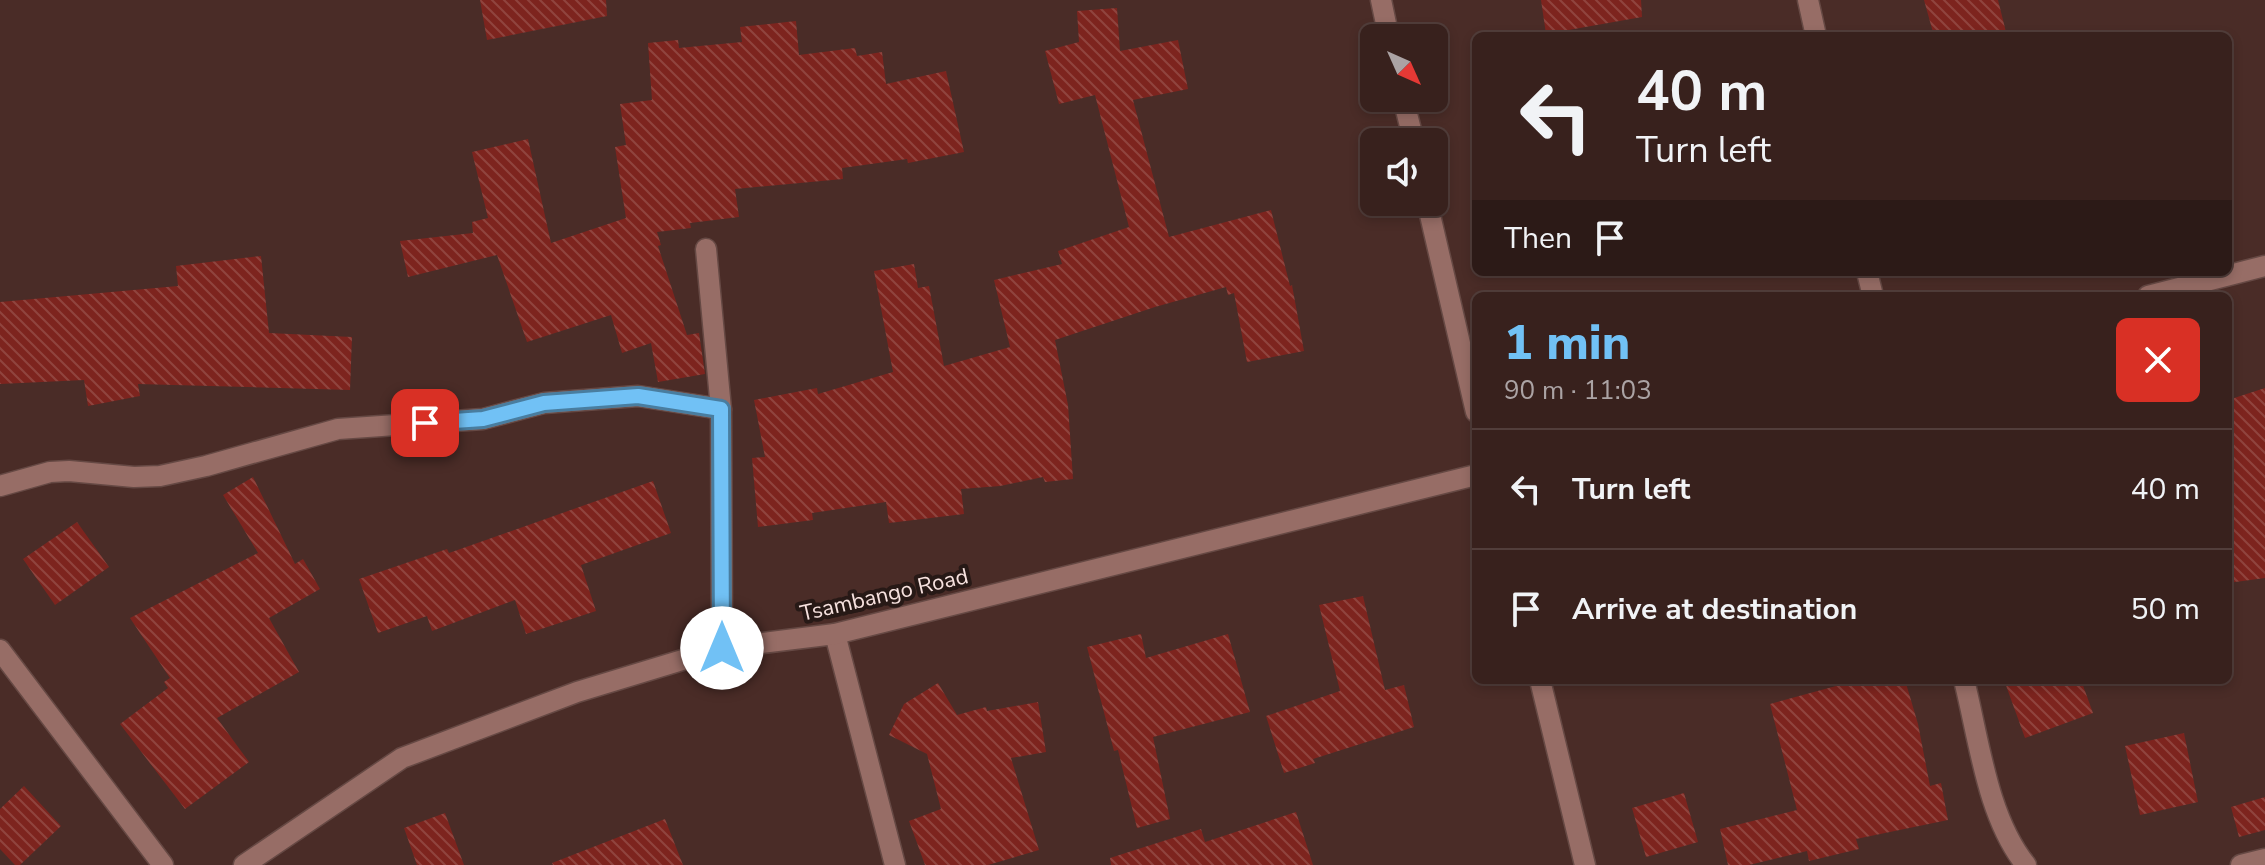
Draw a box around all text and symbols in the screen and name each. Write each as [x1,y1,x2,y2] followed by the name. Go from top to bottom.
[1360,24,1448,112] north arrow
[1360,24,1448,216] map controls
[1636,53,1767,130] text: 40 m
[1504,64,1608,168] icon: left
[1636,126,1771,175] text: Turn left
[1360,128,1448,216] button: sound
[1588,216,1632,260] icon: arrive
[1504,218,1572,259] text: Then
[1504,310,1630,376] text: 1 min
[2116,318,2200,402] button: close
[1504,373,1652,408] text: 90 m · 11:03
[391,389,459,457] pin
[403,401,447,445] icon: arrive
[1504,467,1548,511] icon: left
[1572,469,1690,510] text: Turn left
[2131,469,2200,510] text: 40 m
[797,561,971,629] street label: Tsambango Road
[1504,587,1548,631] icon: arrive
[1572,589,1857,630] text: Arrive at destination
[2131,589,2200,630] text: 50 m
[680,606,764,690] position arrow

